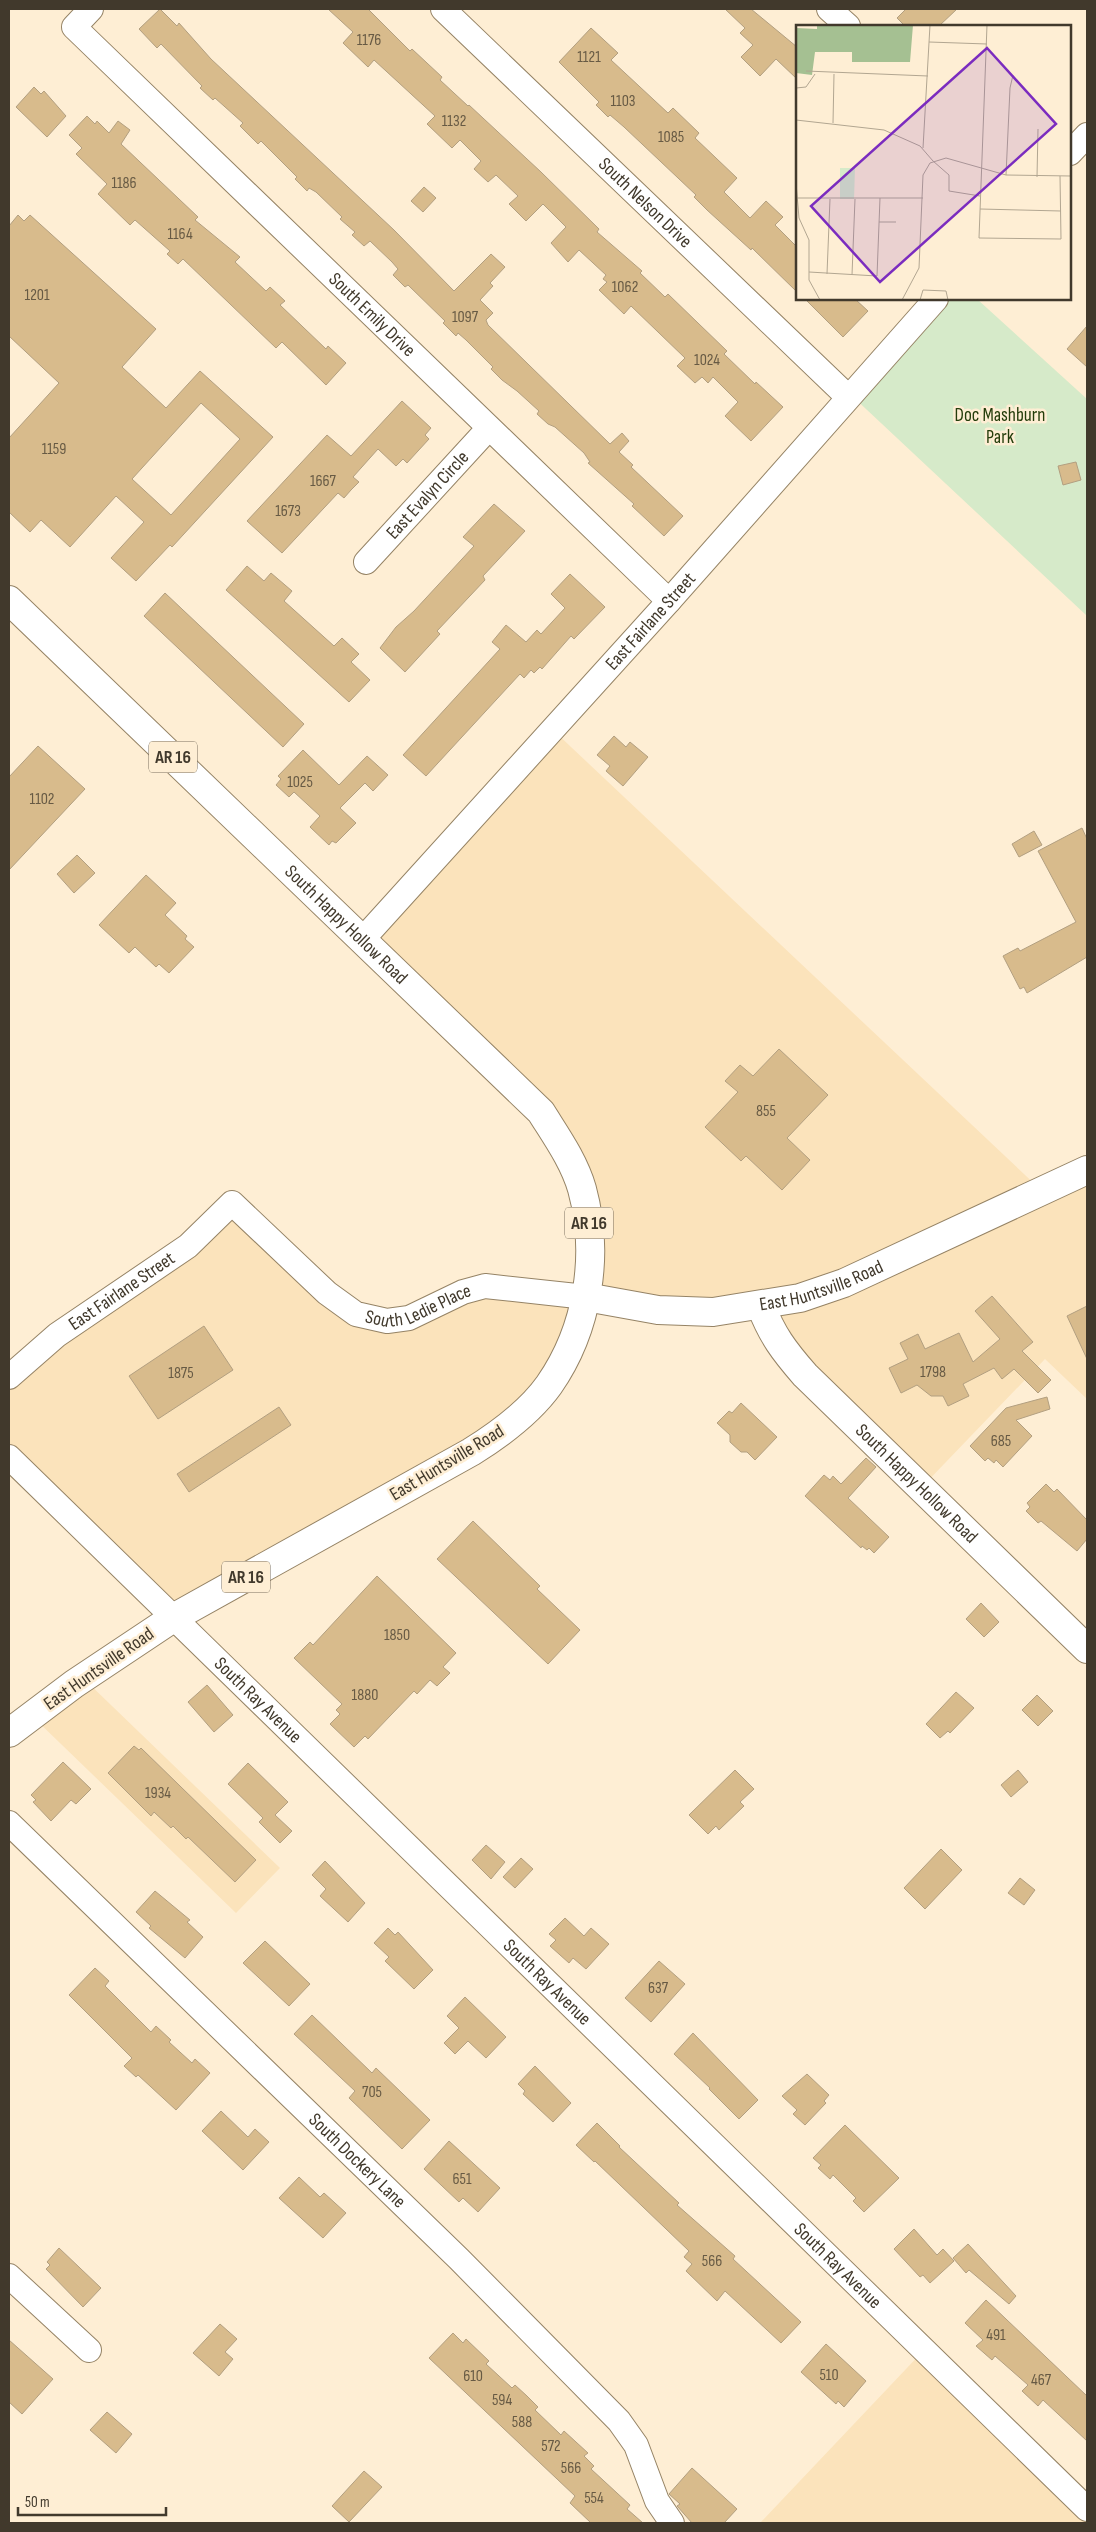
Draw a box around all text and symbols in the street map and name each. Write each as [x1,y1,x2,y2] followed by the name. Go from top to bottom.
[796,25,1071,300] inset map
[357,31,381,50] house number: 1176
[577,48,601,67] house number: 1121
[610,92,636,111] house number: 1103
[442,112,466,131] house number: 1132
[658,128,684,147] house number: 1085
[594,153,697,253] street label: South Nelson Drive
[111,174,137,193] house number: 1186
[167,225,193,244] house number: 1164
[324,268,420,362] street label: South Emily Drive
[612,278,638,297] house number: 1062
[24,286,50,305] house number: 1201
[452,308,479,327] house number: 1097
[694,351,720,370] house number: 1024
[955,404,1045,449] park label: Doc Mashburn Park
[42,440,66,459] house number: 1159
[381,446,474,544] street label: East Evalyn Circle
[310,472,337,491] house number: 1667
[275,502,301,521] house number: 1673
[601,567,701,675] street label: East Fairlane Street
[149,742,197,772] road number: AR 16
[287,773,313,792] house number: 1025
[30,790,54,809] house number: 1102
[280,860,412,989] street label: South Happy Hollow Road
[756,1102,776,1121] house number: 855
[565,1208,613,1238] road number: AR 16
[64,1247,179,1335] street label: East Fairlane Street
[758,1255,887,1316] street label: East Huntsville Road
[363,1279,473,1333] street label: South Ledie Place
[920,1363,946,1382] house number: 1798
[168,1364,194,1383] house number: 1875
[851,1419,983,1548] street label: South Happy Hollow Road
[386,1420,508,1506] street label: East Huntsville Road
[991,1432,1011,1451] house number: 685
[222,1561,270,1592] road number: AR 16
[40,1623,158,1715] street label: East Huntsville Road
[384,1626,410,1645] house number: 1850
[209,1652,307,1748] street label: South Ray Avenue
[352,1686,378,1705] house number: 1880
[145,1784,171,1803] house number: 1934
[499,1934,596,2030] street label: South Ray Avenue
[648,1979,669,1998] house number: 637
[362,2083,382,2102] house number: 705
[304,2108,411,2213] street label: South Dockery Lane
[452,2170,472,2189] house number: 651
[789,2218,886,2314] street label: South Ray Avenue
[702,2252,722,2271] house number: 566
[986,2326,1006,2345] house number: 491
[819,2366,839,2385] house number: 510
[463,2367,483,2386] house number: 610
[1031,2371,1052,2390] house number: 467
[492,2391,512,2410] house number: 594
[512,2413,532,2432] house number: 588
[541,2437,561,2456] house number: 572
[561,2459,581,2478] house number: 566
[18,2484,165,2516] scale bar
[584,2489,604,2508] house number: 554
[25,2493,50,2512] text: 50 m

